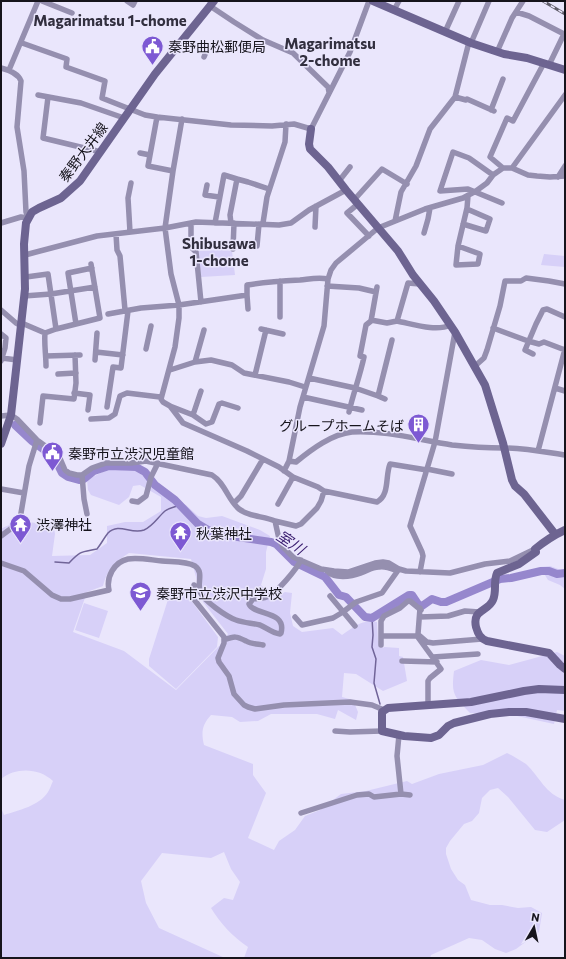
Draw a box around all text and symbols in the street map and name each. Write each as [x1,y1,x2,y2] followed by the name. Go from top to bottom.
[33,11,187,29] district label: Magarimatsu 1-chome
[139,33,165,66] public building icon: 秦野曲松郵便局
[284,34,376,69] district label: Magarimatsu 2-chome
[168,38,266,55] place label: 秦野曲松郵便局
[55,119,111,185] street label: 秦野大井線
[182,234,256,269] district label: Shibusawa 1-chome
[406,412,432,445] building icon: グループホームそば
[279,417,404,434] place label: グループホームそば
[39,440,65,473] public building icon: 秦野市立渋沢児童館
[68,445,194,462] place label: 秦野市立渋沢児童館
[8,511,34,544] temple icon: 渋澤神社
[36,516,92,533] place label: 渋澤神社
[167,520,193,553] temple icon: 秋葉神社
[196,525,252,542] place label: 秋葉神社
[274,526,310,559] water label: 室川
[128,580,154,613] school or university icon: 秦野市立渋沢中学校
[156,585,282,602] place label: 秦野市立渋沢中学校
[514,907,554,947] north arrow
[531,910,541,924] text: N

